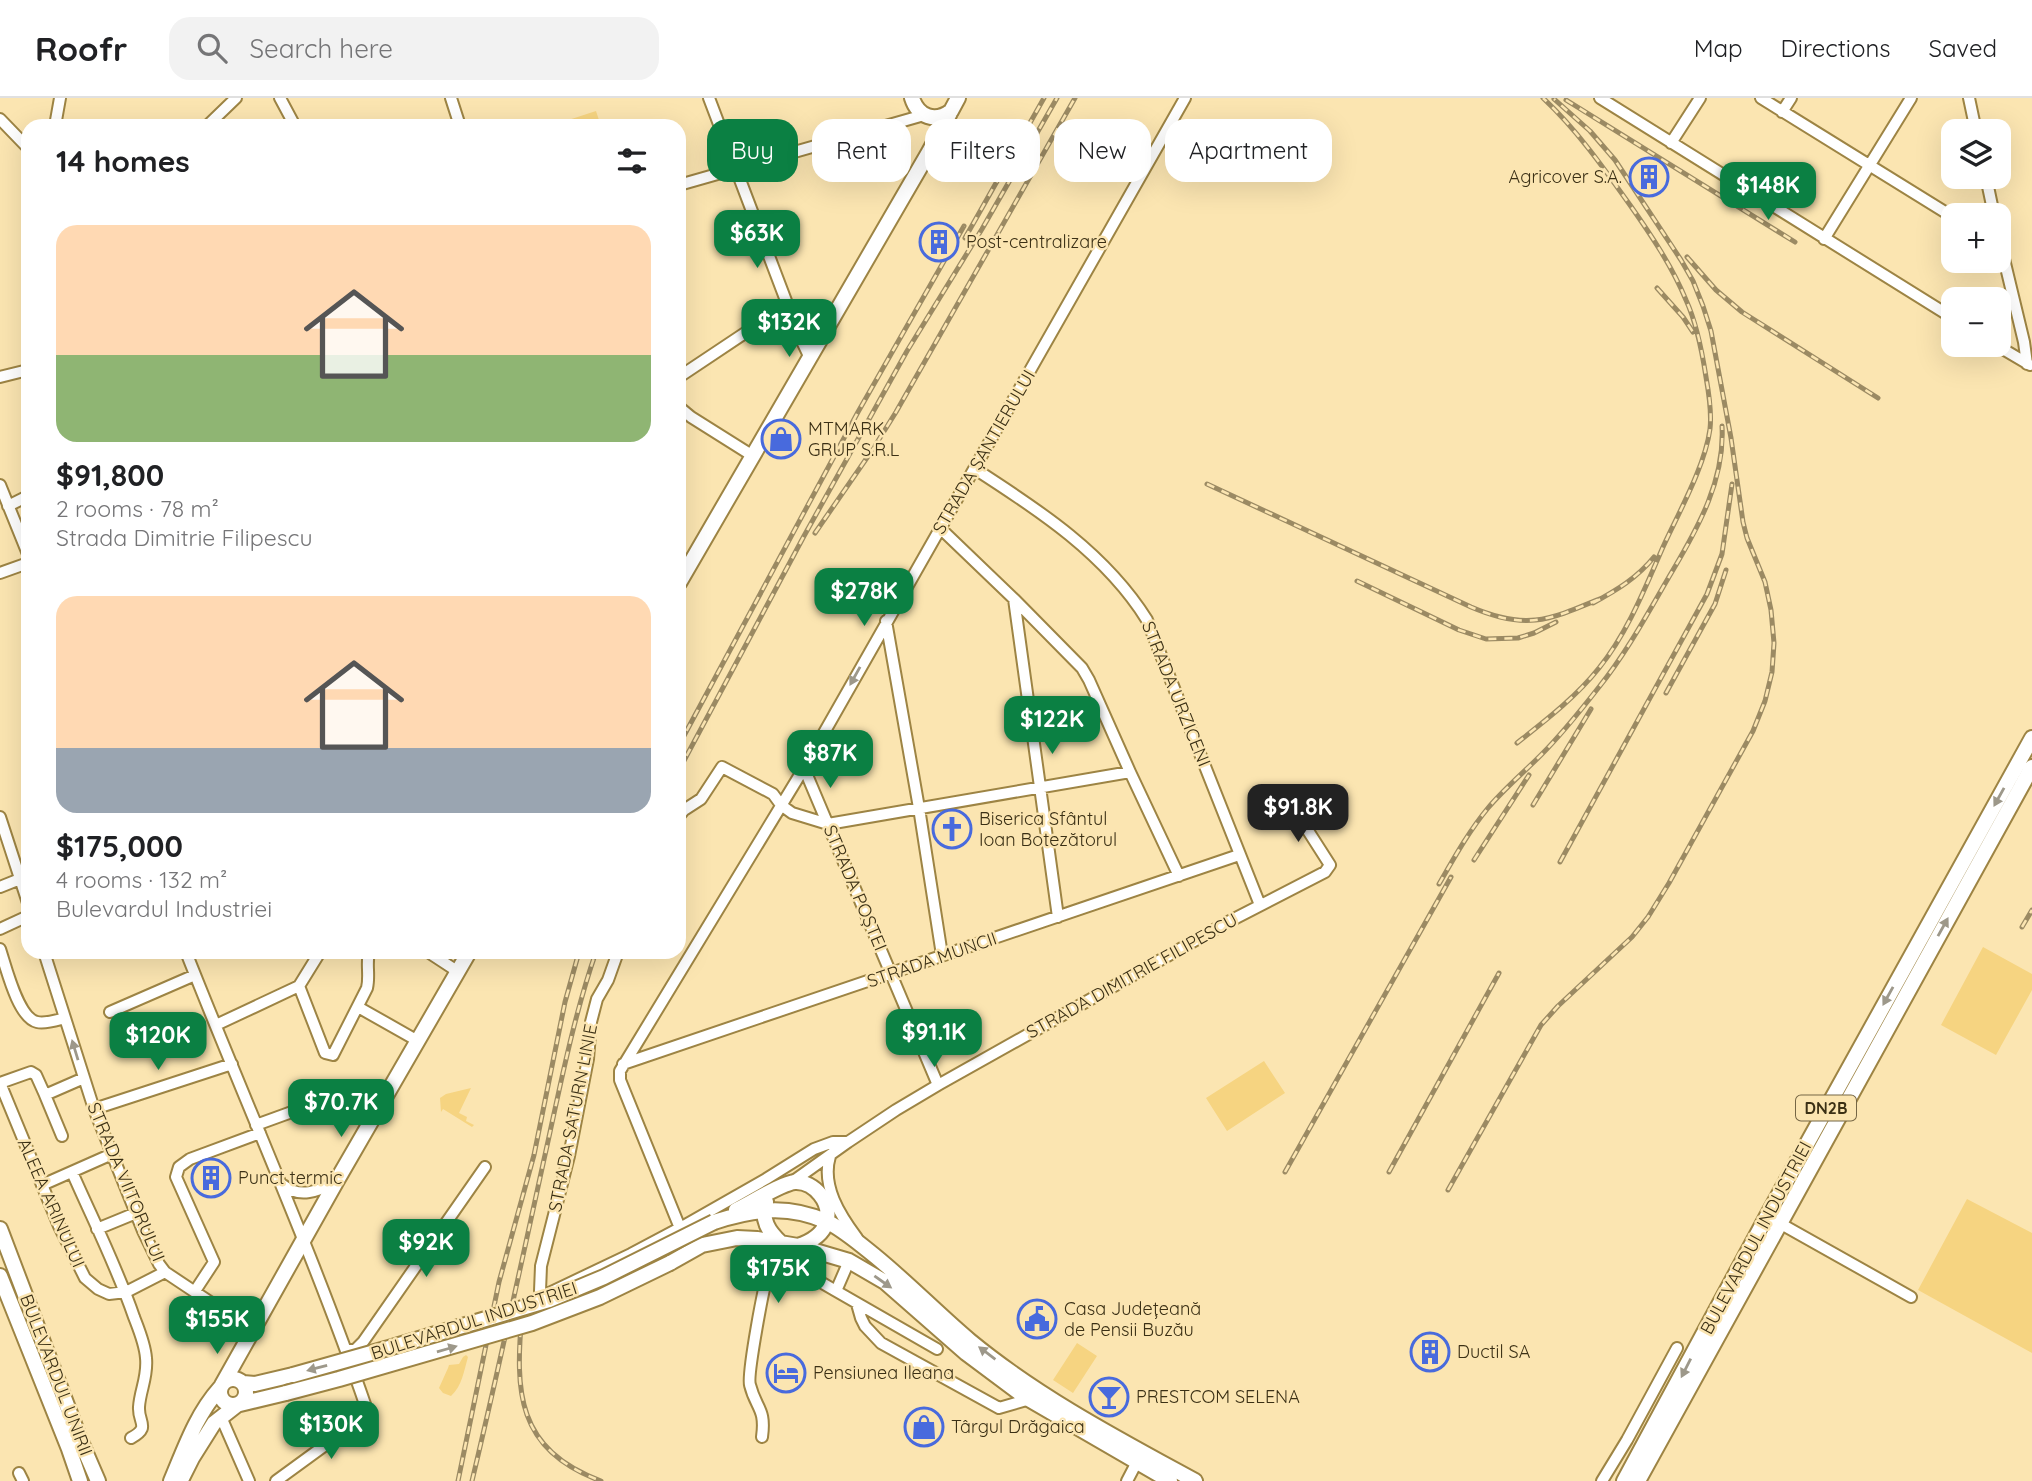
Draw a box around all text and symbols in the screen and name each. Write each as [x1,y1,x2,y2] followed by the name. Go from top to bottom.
[169,17,659,80] search box
[35,28,127,69] text: Roofr
[193,29,231,67] icon: search
[249,32,393,65] text: Search here
[1694,33,1743,63] text: Map
[1781,33,1891,63] text: Directions
[1929,33,1997,63] text: Saved
[707,119,798,182] chip: Buy
[812,119,911,182] chip: Rent
[925,119,1040,182] chip: Filters
[1054,119,1151,182] chip: New
[1165,119,1332,182] chip: Apartment
[1941,119,2011,357] map controls
[1941,119,2011,189] button: layers
[56,142,190,180] text: 14 homes
[613,142,651,180] icon: filters
[1628,156,1670,198] building icon: Agricover S.A.
[1719,162,1817,222] pin: $148K
[1509,165,1622,188] place label: Agricover S.A.
[1736,170,1800,199] text: $148K
[1941,203,2011,273] button: +
[716,211,798,270] pin: $63K
[730,218,784,247] text: $63K
[918,221,960,263] building icon: Post-centralizare
[966,230,1107,253] place label: Post-centralizare
[291,271,417,397] icon: home
[1941,287,2011,357] button: −
[740,300,838,359] pin: $132K
[757,307,821,336] text: $132K
[927,365,1040,538] street label: STRADA ȘANTIERULUI
[808,417,900,461] place label: MTMARK GRUP S.R.L
[760,418,802,460] shop icon: MTMARK GRUP S.R.L
[56,456,164,494] text: $91,800
[56,494,219,523] text: 2 rooms · 78 m²
[56,523,312,552] text: Strada Dimitrie Filipescu
[815,568,913,628] pin: $278K
[830,576,898,605] text: $278K
[1137,618,1216,770] street label: STRADA URZICENI
[291,642,417,768] icon: home
[849,667,861,686] one-way arrow
[1003,696,1101,756] pin: $122K
[1020,704,1084,733] text: $122K
[789,730,871,790] pin: $87K
[803,738,857,767] text: $87K
[1241,784,1355,844] pin: $91.8K
[1993,788,2005,807] one-way arrow
[1263,792,1333,821] text: $91.8K
[979,807,1117,851] place label: Biserica Sfântul Ioan Botezătorul
[931,808,973,850] church icon: Biserica Sfântul Ioan Botezătorul
[819,821,892,954] street label: STRADA POȘTEI
[56,827,183,865] text: $175,000
[56,865,227,894] text: 4 rooms · 132 m²
[56,894,272,923] text: Bulevardul Industriei
[1022,908,1241,1043] street label: STRADA DIMITRIE FILIPESCU
[1937,918,1949,937] one-way arrow
[864,927,1000,992] street label: STRADA MUNCII
[1883,987,1895,1007] one-way arrow
[877,1010,991,1069] pin: $91.1K
[109,1012,207,1072] pin: $120K
[902,1017,966,1046] text: $91.1K
[126,1020,190,1049] text: $120K
[543,1022,602,1214] street label: STRADA SATURN LINIE
[70,1039,80,1060] one-way arrow
[284,1080,398,1139] pin: $70.7K
[304,1087,378,1116] text: $70.7K
[1796,1096,1856,1120] road number: DN2B
[83,1099,170,1265] street label: STRADA VIITORULUI
[13,1135,90,1271] street label: ALEEA ARINULUI
[1695,1137,1816,1338] street label: BULEVARDUL INDUSTRIEI
[190,1157,232,1199] building icon: Punct termic
[238,1166,342,1189] place label: Punct termic
[385,1220,467,1279] pin: $92K
[399,1227,453,1256] text: $92K
[729,1246,827,1305] pin: $175K
[746,1253,810,1282] text: $175K
[874,1275,892,1289] one-way arrow
[368,1276,580,1365] street label: BULEVARDUL INDUSTRIEI
[15,1291,98,1459] street label: BULEVARDUL UNIRII
[168,1296,266,1356] pin: $155K
[1064,1297,1201,1341] place label: Casa Județeană de Pensii Buzău
[1016,1298,1058,1340] public building icon: Casa Județeană de Pensii Buzău
[185,1304,249,1333] text: $155K
[1409,1331,1451,1373] building icon: Ductil SA
[1457,1340,1531,1363] place label: Ductil SA
[436,1343,457,1353] one-way arrow
[978,1347,996,1361] one-way arrow
[765,1352,807,1394] hotel icon: Pensiunea Ileana
[1680,1358,1692,1378] one-way arrow
[813,1361,954,1384] place label: Pensiunea Ileana
[306,1363,328,1374] one-way arrow
[1088,1376,1130,1418] bar icon: PRESTCOM SELENA
[1136,1385,1300,1408] place label: PRESTCOM SELENA
[282,1402,380,1461] pin: $130K
[903,1406,945,1448] shop icon: Târgul Drăgaica
[299,1409,363,1438] text: $130K
[951,1415,1085,1438] place label: Târgul Drăgaica

